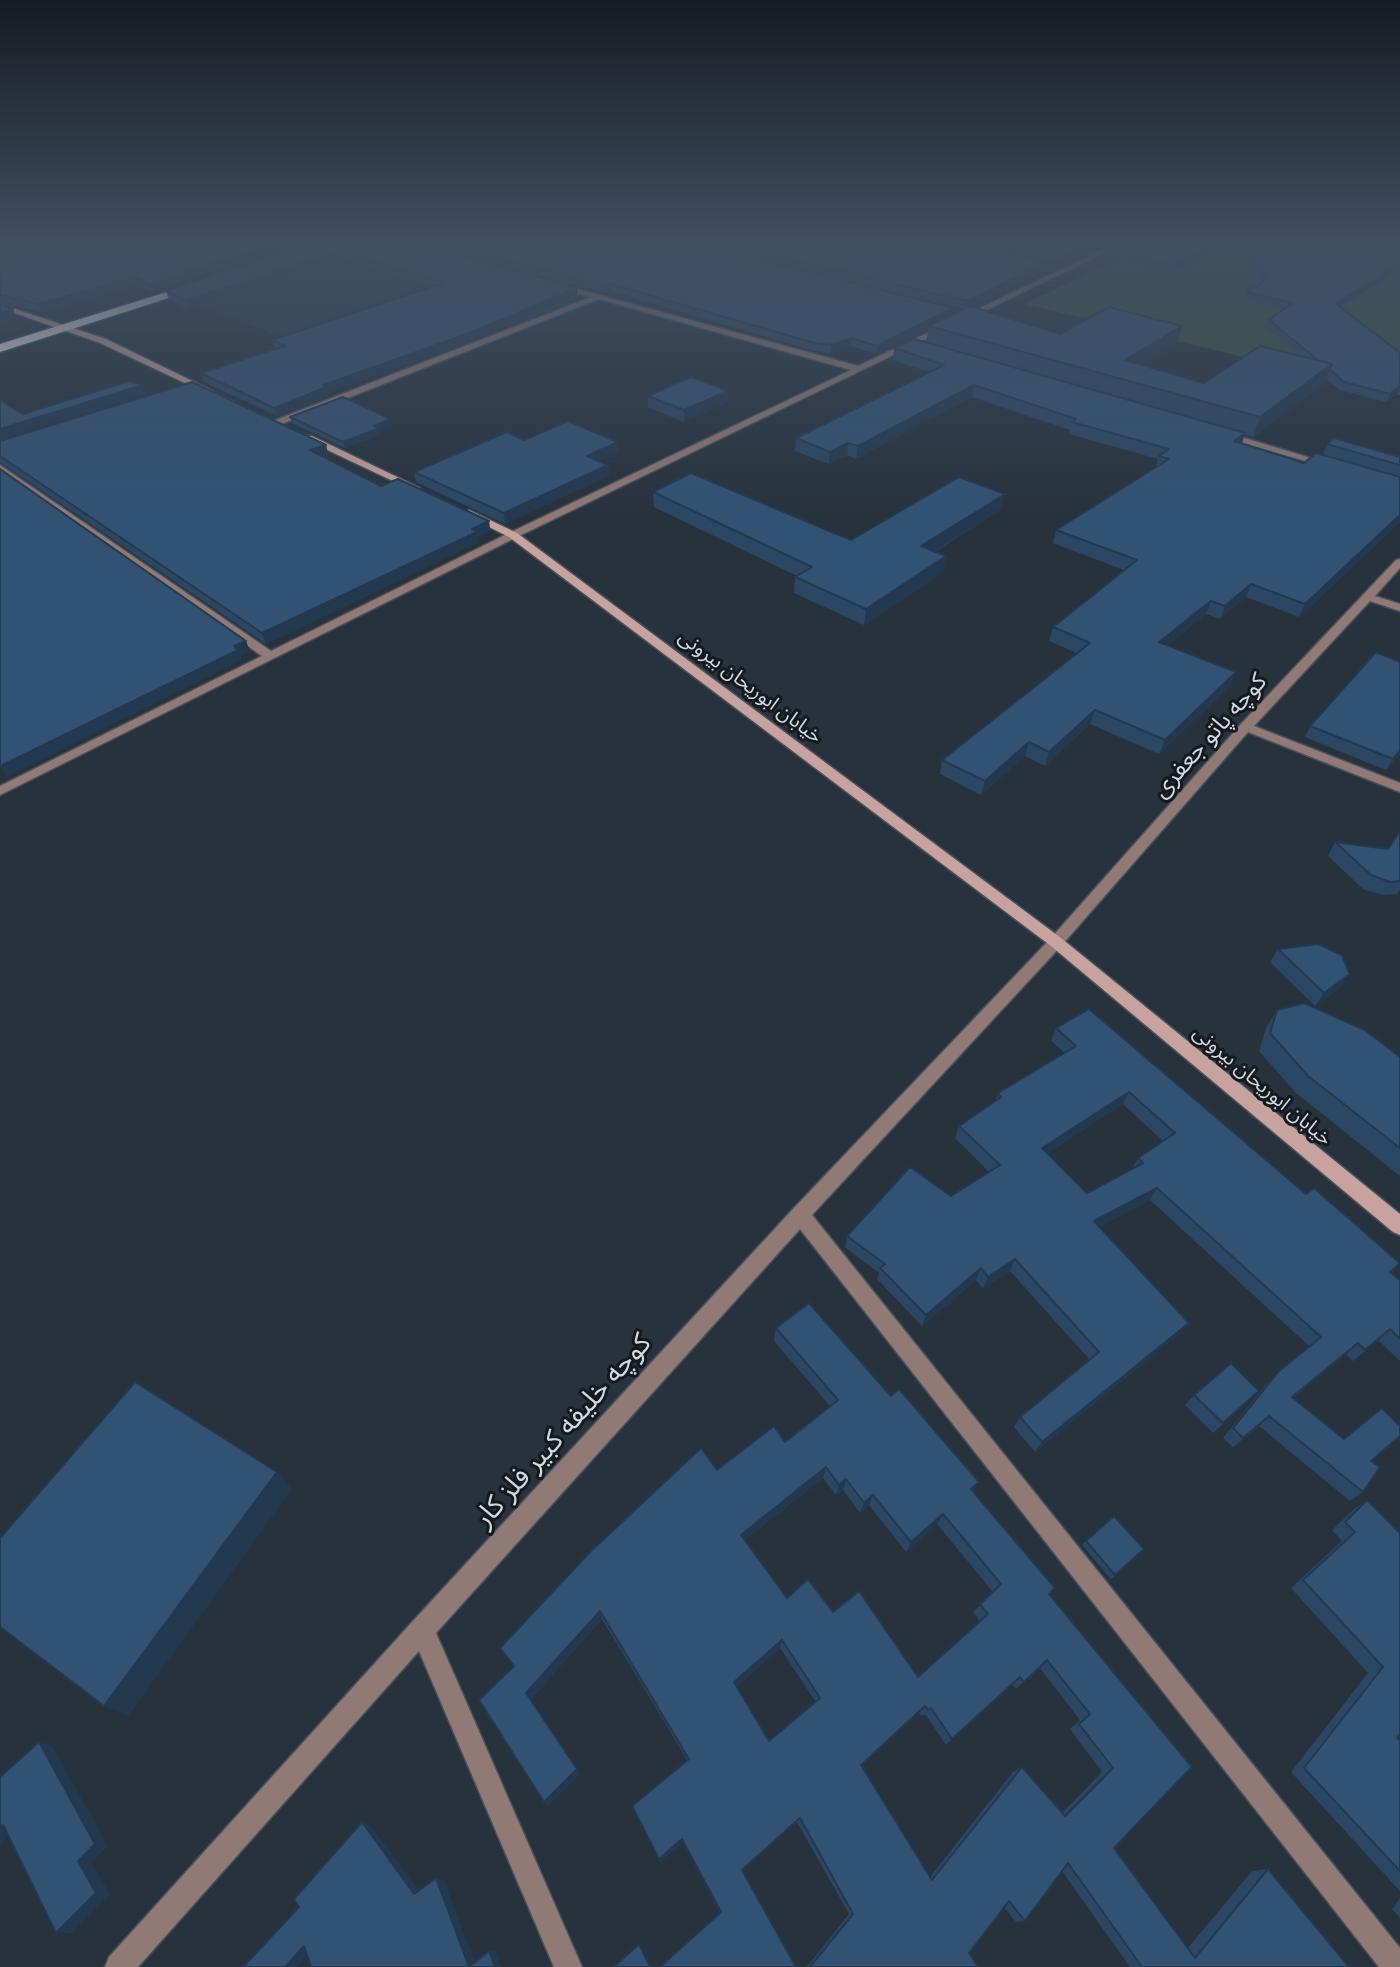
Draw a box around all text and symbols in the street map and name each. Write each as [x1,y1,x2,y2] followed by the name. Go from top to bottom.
[673,625,827,749] street label: خیابان ابوریحان بیرونی
[1147,668,1273,804] street label: کوچه پاتو جعفری
[1188,1021,1336,1151] street label: خیابان ابوریحان بیرونی
[467,1327,659,1535] street label: کوچه خلیفه کبیر فلز کار

